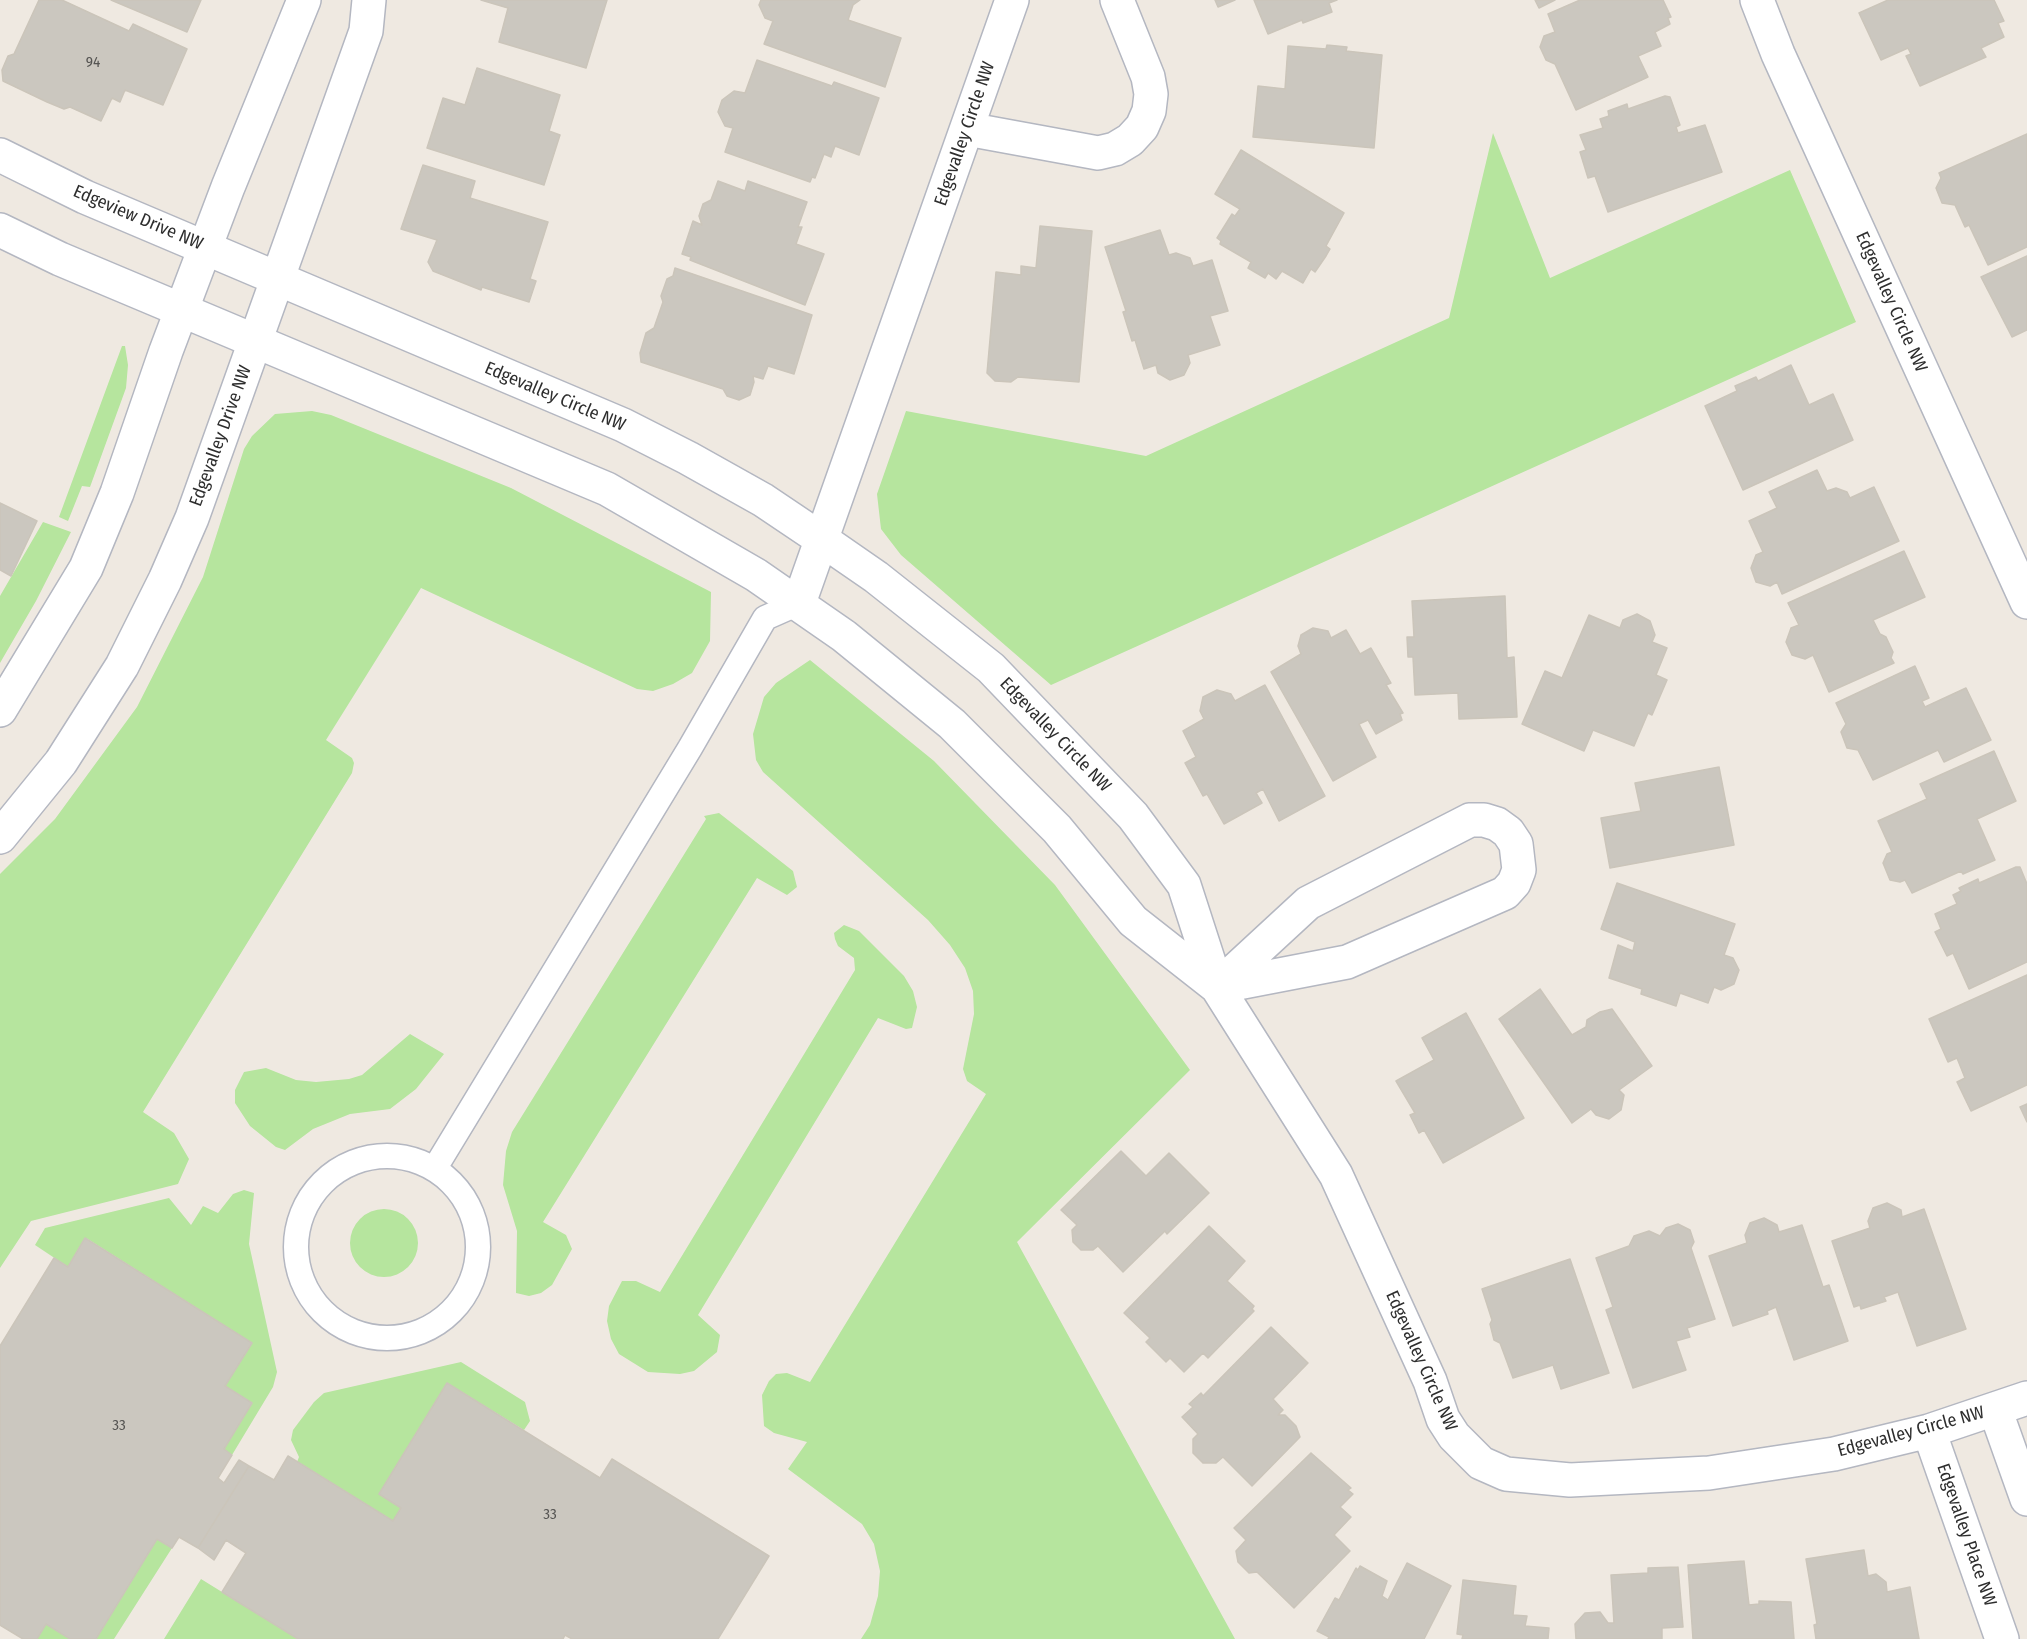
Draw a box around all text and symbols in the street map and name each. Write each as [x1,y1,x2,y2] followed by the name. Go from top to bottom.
[86,54,100,72] house number: 94
[930,59,1000,209] street label: Edgevalley Circle NW
[70,181,206,255] street label: Edgeview Drive NW
[1850,229,1932,375] street label: Edgevalley Circle NW
[481,358,629,436] street label: Edgevalley Circle NW
[185,363,257,509] street label: Edgevalley Drive NW
[995,673,1115,797] street label: Edgevalley Circle NW
[1380,1288,1462,1434] street label: Edgevalley Circle NW
[1835,1402,1987,1462] street label: Edgevalley Circle NW
[112,1417,126,1435] house number: 33
[1931,1461,2001,1609] street label: Edgevalley Place NW
[543,1506,557,1524] house number: 33

